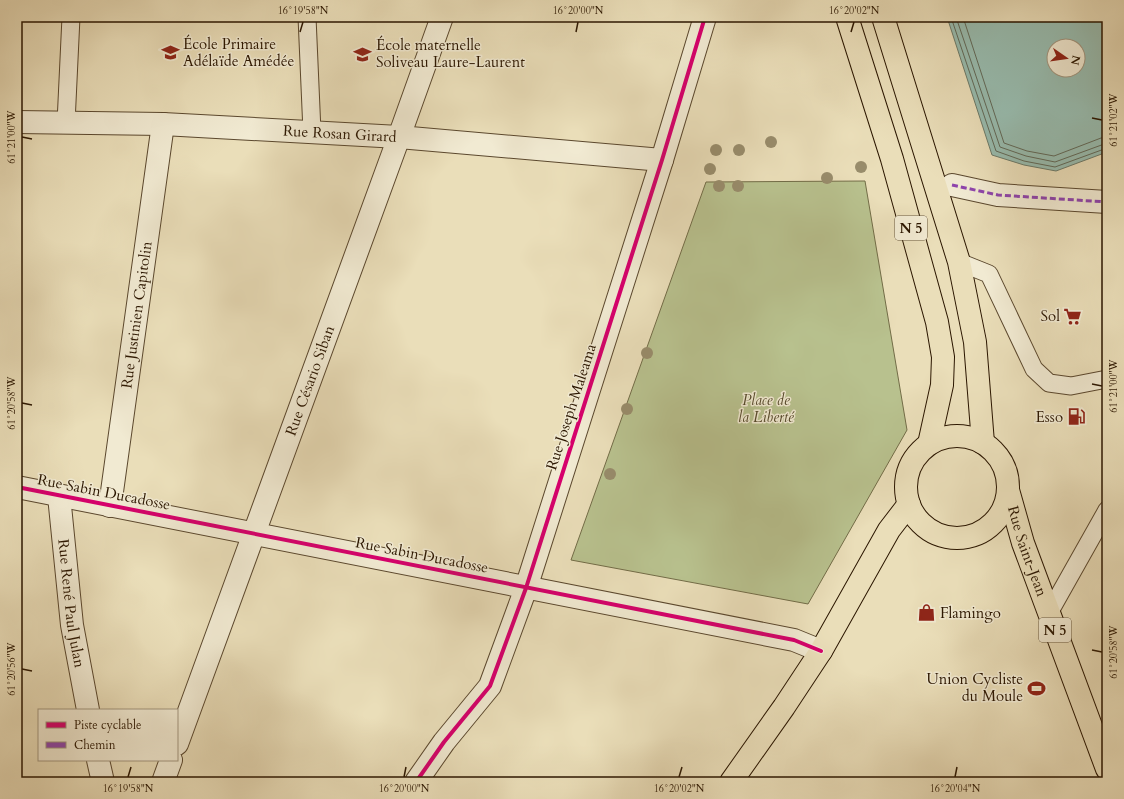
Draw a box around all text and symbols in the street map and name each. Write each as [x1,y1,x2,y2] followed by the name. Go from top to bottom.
[278,4,329,18] text: 16°19'58"N
[553,4,604,18] text: 16°20'00"N
[829,4,880,18] text: 16°20'02"N
[183,34,295,71] place label: École Primaire Adélaïde Amédée
[376,35,525,72] place label: École maternelle Soliveau Laure-Laurent
[1046,38,1086,78] north arrow
[160,43,180,63] school or university icon: École Primaire Adélaïde Amédée
[353,44,373,64] school or university icon: École maternelle Soliveau Laure-Laurent
[1067,54,1084,67] text: N
[1107,92,1121,147] text: 61°21'02"W
[5,109,19,164] text: 61°21'00"W
[282,121,397,147] street label: Rue Rosan Girard
[895,216,927,240] road number: N 5
[116,239,157,390] street label: Rue Justinien Capitolin
[1041,306,1060,326] place label: Sol
[1063,306,1083,326] supermarket icon: Sol
[281,322,339,438] street label: Rue Césario Siban
[541,341,601,473] street label: Rue Joseph Maleama
[1107,358,1121,413] text: 61°21'00"W
[5,375,19,430] text: 61°20'58"W
[738,390,795,427] park label: Place de la Liberté
[1036,407,1063,427] place label: Esso
[1066,407,1086,427] fuel station icon: Esso
[36,469,172,515] street label: Rue Sabin Ducadosse
[1003,503,1052,600] street label: Rue Saint-Jean
[354,532,490,578] street label: Rue Sabin Ducadosse
[53,538,90,670] street label: Rue René Paul Julan
[917,603,937,623] shop icon: Flamingo
[940,603,1001,623] place label: Flamingo
[1039,618,1071,642] road number: N 5
[1107,624,1121,679] text: 61°20'58"W
[5,641,19,696] text: 61°20'56"W
[927,669,1023,706] place label: Union Cycliste du Moule
[1026,678,1046,698] sports icon: Union Cycliste du Moule
[38,709,178,761] legend
[74,717,141,733] text: Piste cyclable
[74,737,116,753] text: Chemin
[103,782,154,796] text: 16°19'58"N
[379,782,430,796] text: 16°20'00"N
[654,782,705,796] text: 16°20'02"N
[930,782,981,796] text: 16°20'04"N

